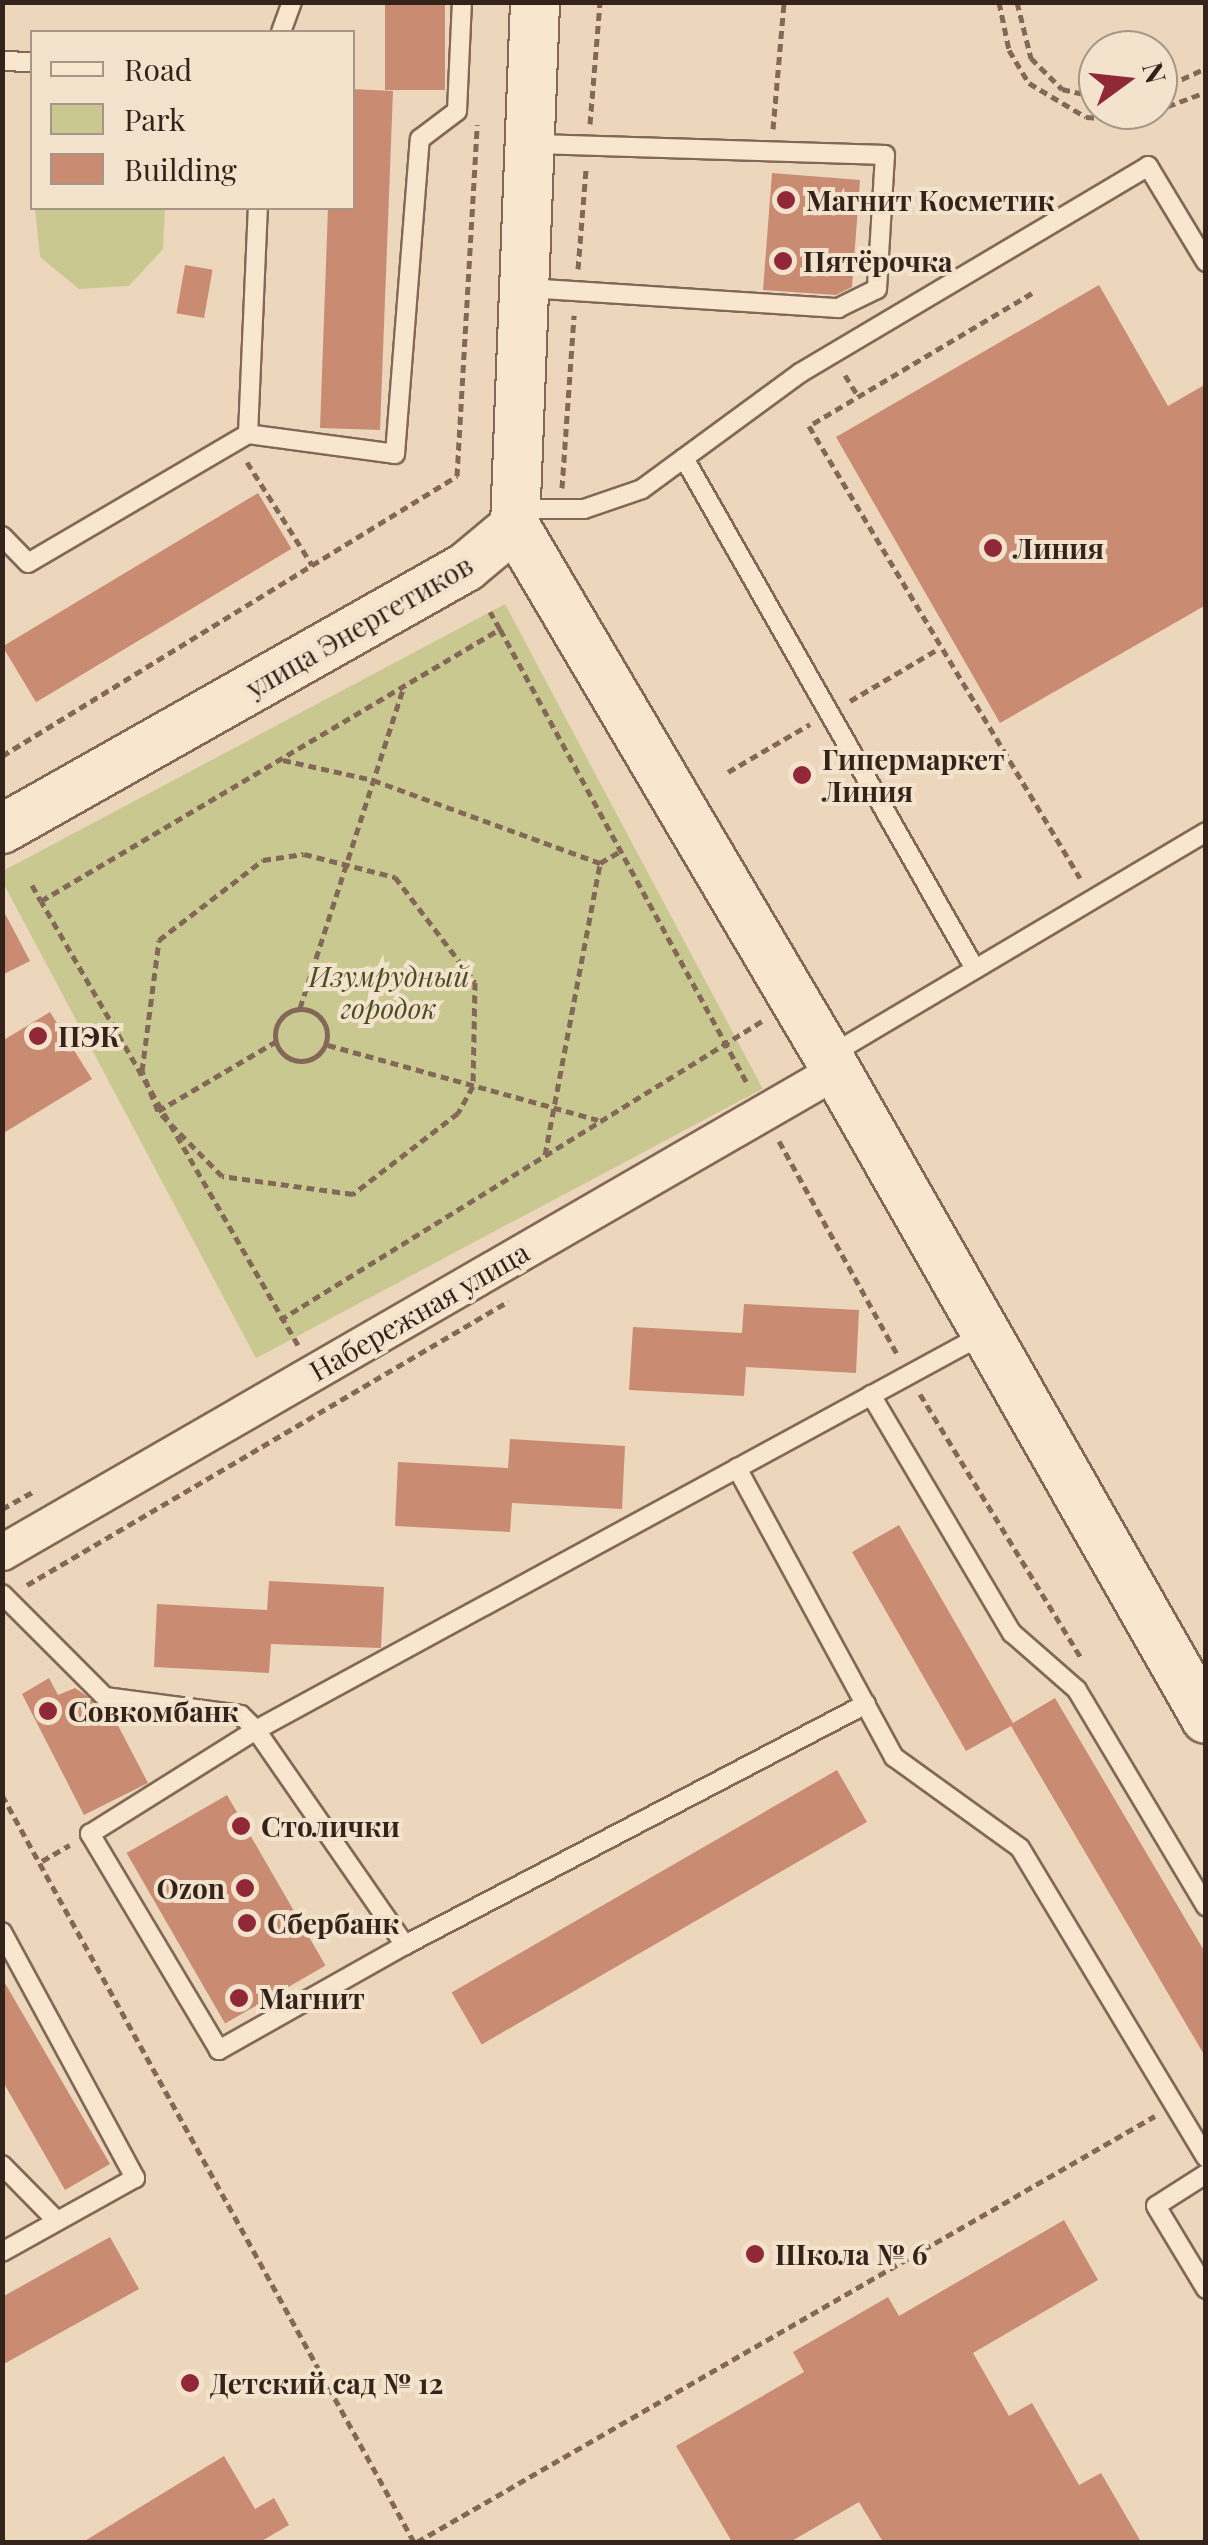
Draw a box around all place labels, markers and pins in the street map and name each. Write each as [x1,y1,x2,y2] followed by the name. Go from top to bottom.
[806,183,1055,217] place label: Магнит Косметик
[775,189,797,211] marker: Магнит Косметик
[803,244,953,278] place label: Пятёрочка
[772,250,794,272] marker: Пятёрочка
[1013,531,1104,565] place label: Линия
[982,537,1004,559] marker: Линия
[822,742,1005,808] place label: Гипермаркет Линия
[791,764,813,786] marker: Гипермаркет Линия
[58,1019,120,1053] place label: ПЭК
[27,1025,49,1047] marker: ПЭК
[68,1694,239,1728] place label: Совкомбанк
[37,1700,59,1722] marker: Совкомбанк
[261,1809,400,1843] place label: Столички
[230,1815,252,1837] marker: Столички
[157,1871,225,1905] place label: Ozon
[234,1877,256,1899] marker: Ozon
[267,1906,400,1940] place label: Сбербанк
[236,1912,258,1934] marker: Сбербанк
[259,1981,365,2015] place label: Магнит
[228,1987,250,2009] marker: Магнит
[775,2237,927,2271] place label: Школа № 6
[744,2243,766,2265] marker: Школа № 6
[210,2366,443,2400] place label: Детский сад № 12
[179,2372,201,2394] marker: Детский сад № 12

